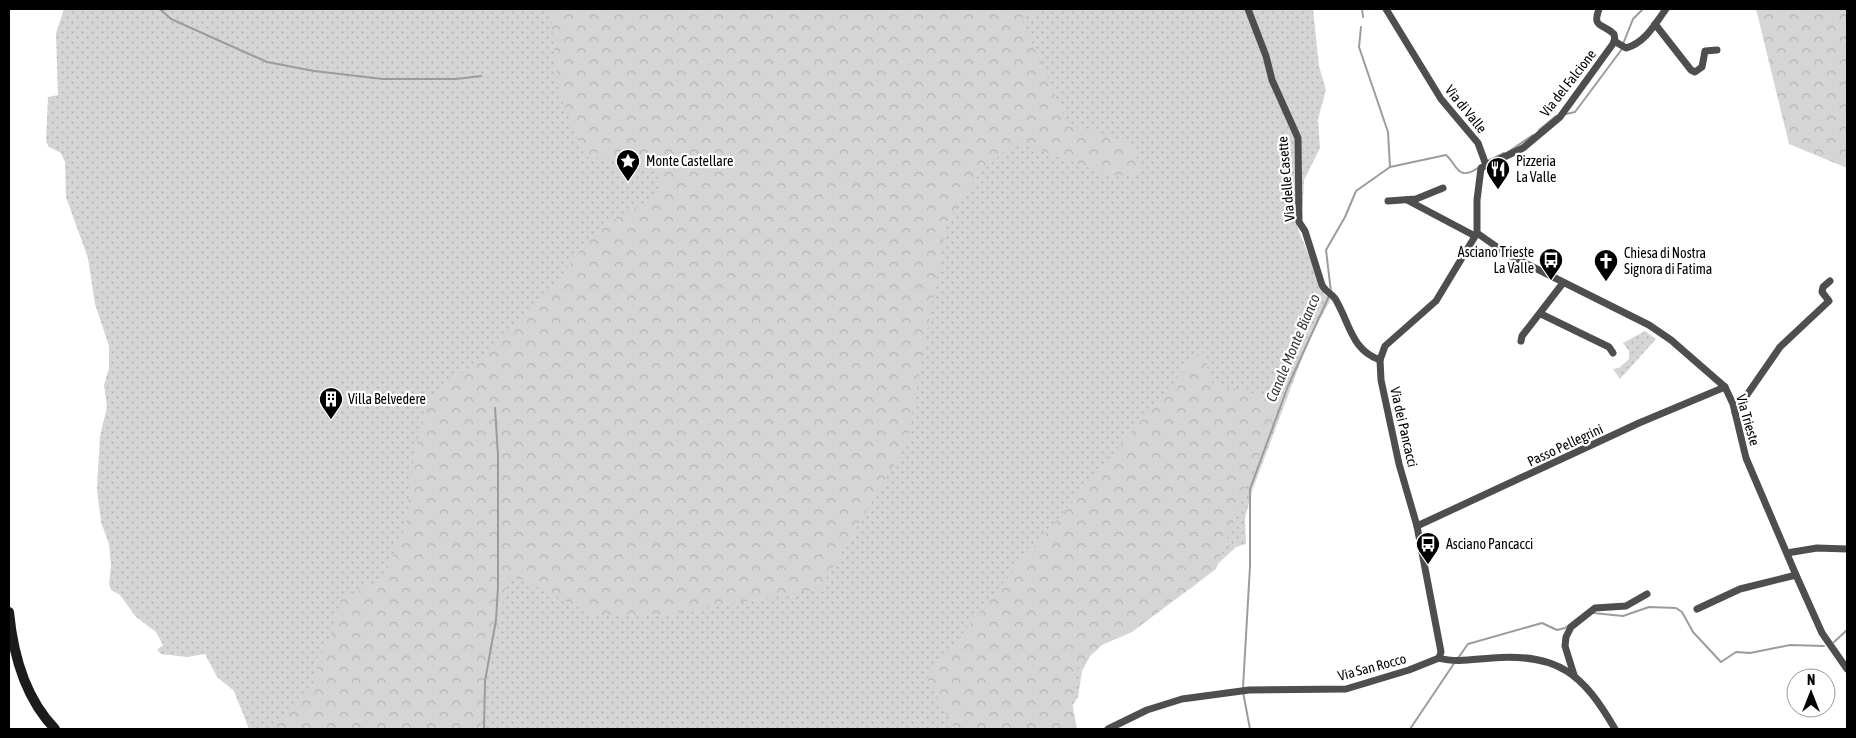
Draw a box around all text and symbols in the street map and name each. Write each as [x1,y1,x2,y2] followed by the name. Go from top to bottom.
[1537,46,1599,120] street label: Via del Falcione
[1442,82,1490,136] street label: Via di Valle
[1274,136,1298,222] street label: Via delle Casette
[615,148,641,182] place icon: Monte Castellare
[646,153,733,169] place label: Monte Castellare
[1516,153,1556,185] place label: Pizzeria La Valle
[1485,156,1511,190] restaurant icon: Pizzeria La Valle
[1458,244,1534,276] place label: Asciano Trieste La Valle
[1624,245,1712,277] place label: Chiesa di Nostra Signora di Fatima
[1538,247,1564,281] bus stop icon: Asciano Trieste La Valle
[1593,248,1619,282] church icon: Chiesa di Nostra Signora di Fatima
[1262,291,1323,404] water label: Canale Monte Bianco
[1387,385,1421,469] street label: Via dei Pancacci
[318,386,344,420] building icon: Villa Belvedere
[348,391,426,407] place label: Villa Belvedere
[1733,392,1763,448] street label: Via Trieste
[1525,421,1605,469] street label: Passo Pellegrini
[1415,531,1441,565] bus stop icon: Asciano Pancacci
[1446,536,1533,552] place label: Asciano Pancacci
[1336,650,1408,684] street label: Via San Rocco
[1786,668,1836,718] north arrow
[1807,672,1815,688] text: N

